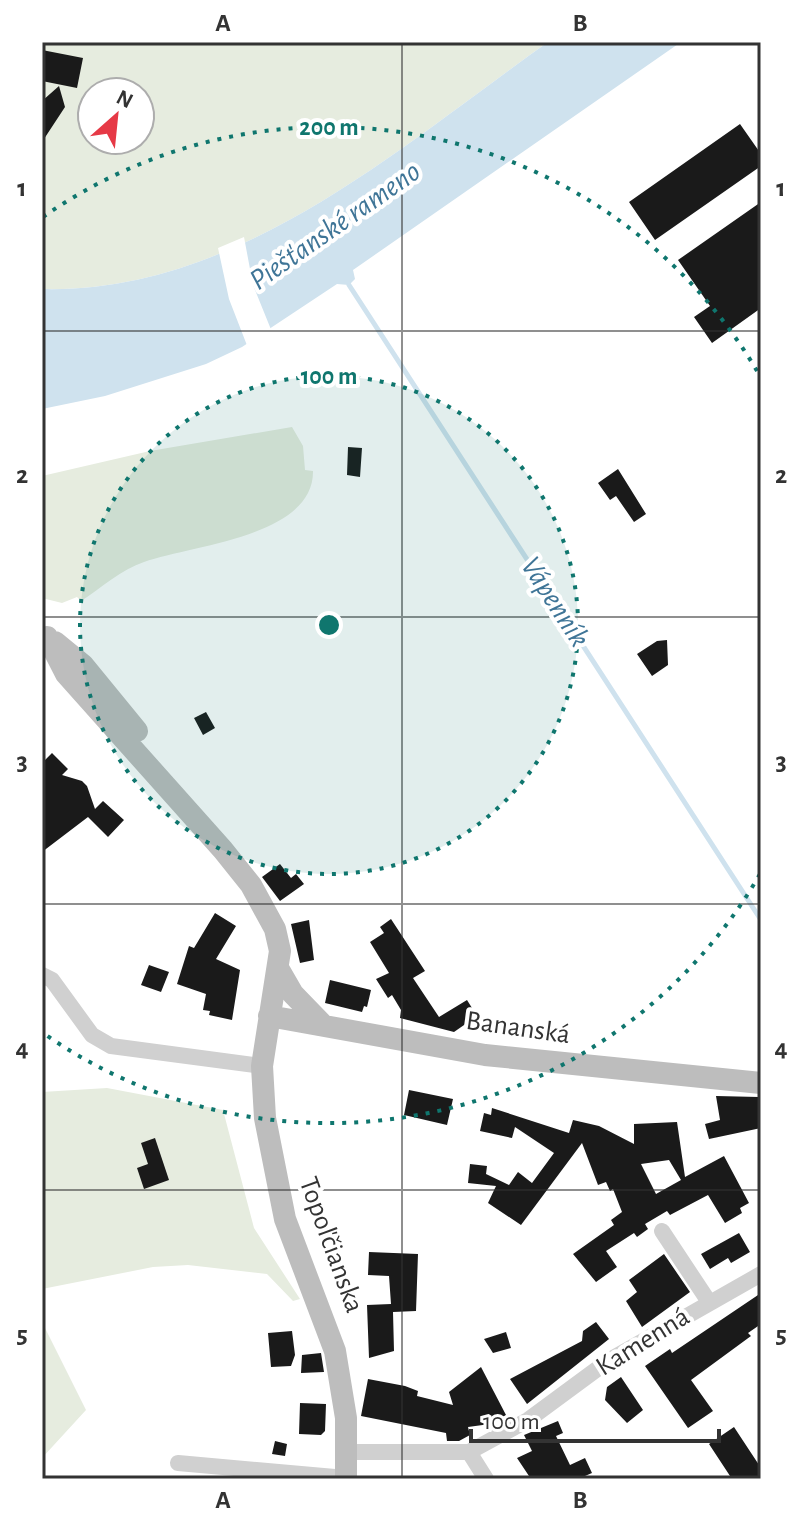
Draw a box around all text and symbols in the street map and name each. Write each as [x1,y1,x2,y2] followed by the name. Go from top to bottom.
[215,10,231,36] text: A
[572,10,588,36] text: B
[76,76,156,156] north arrow
[113,86,136,112] text: N
[299,116,359,140] text: 200 m
[244,156,426,296] water label: Piešťanské rameno
[17,175,27,201] text: 1
[776,175,786,201] text: 1
[301,365,357,389] text: 100 m
[16,462,28,488] text: 2
[775,462,787,488] text: 2
[515,552,595,652] water label: Vápenník
[315,611,343,639] centre of rings
[16,749,28,775] text: 3
[775,749,787,775] text: 3
[464,1007,572,1049] street label: Bananská
[15,1035,29,1061] text: 4
[774,1035,788,1061] text: 4
[294,1174,368,1317] street label: Topoľčianska
[591,1302,695,1382] street label: Kamenná
[16,1322,28,1348] text: 5
[775,1322,787,1348] text: 5
[471,1393,719,1443] scale bar
[483,1410,540,1434] text: 100 m
[215,1487,231,1513] text: A
[572,1487,588,1513] text: B

